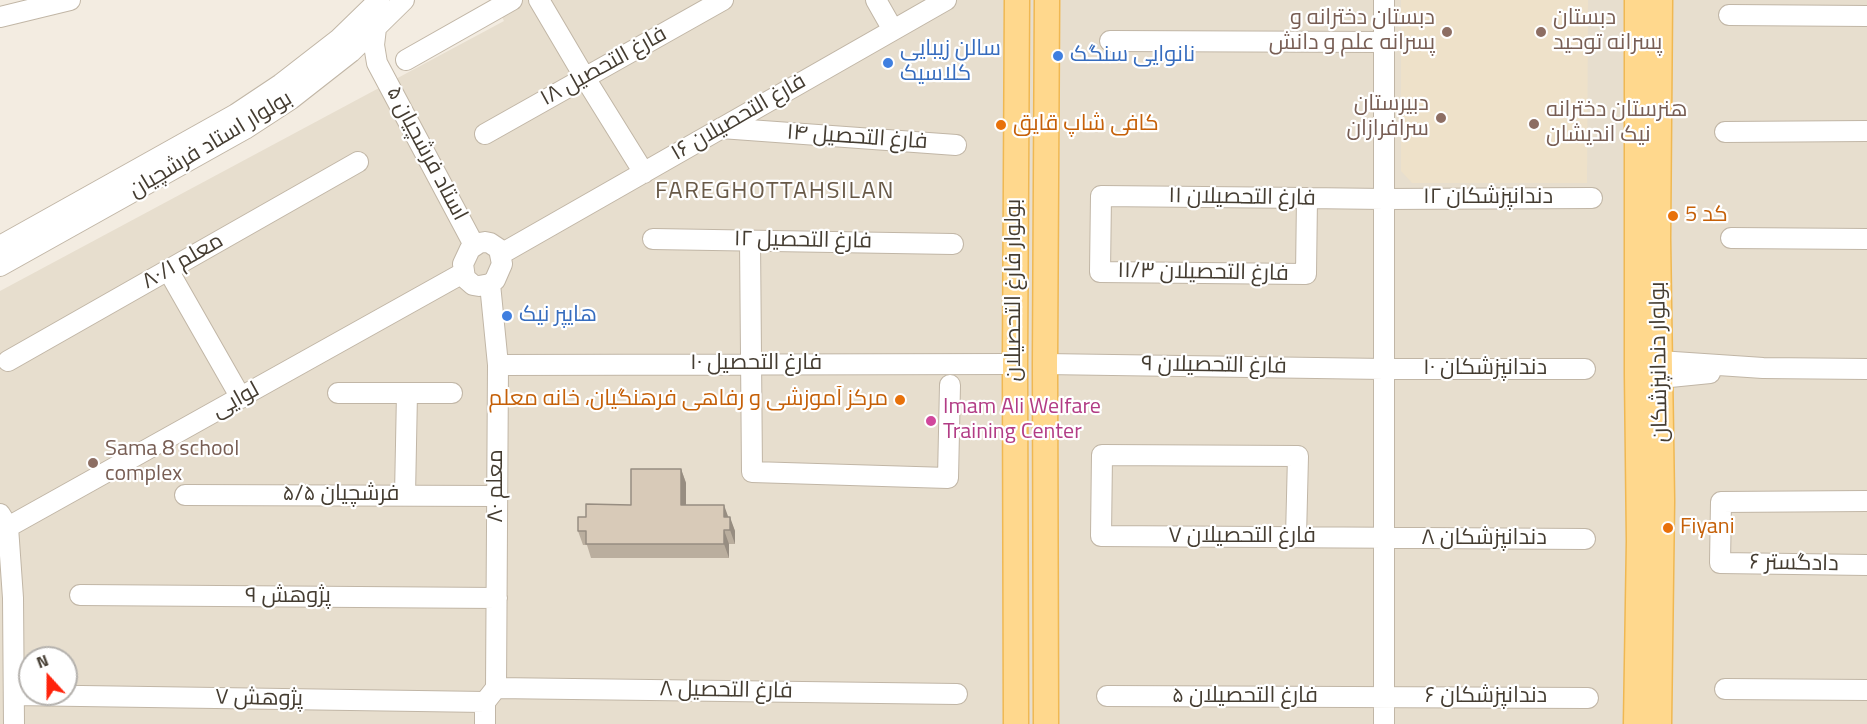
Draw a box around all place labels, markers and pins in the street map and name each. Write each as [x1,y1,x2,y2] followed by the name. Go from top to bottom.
[1269,6,1435,57] place label: دبستان دخترانه و پسرانه علم و دانش
[1553,6,1662,57] place label: دبستان پسرانه توحید
[1440,25,1454,39] marker: دبستان دخترانه و پسرانه علم و دانش
[1534,25,1548,39] marker: دبستان پسرانه توحید
[900,37,1001,88] place label: سالن زیبایی کلاسیک
[1070,43,1195,69] place label: نانوایی سنگک
[1051,49,1065,63] marker: نانوایی سنگک
[881,56,895,70] marker: سالن زیبایی کلاسیک
[1346,92,1429,144] place label: دبیرستان سرافرازان
[1546,98,1688,150] place label: هنرستان دخترانه نیک اندیشان
[1434,111,1448,125] marker: دبیرستان سرافرازان
[1013,112,1159,138] place label: کافی شاپ قایق
[1527,117,1541,131] marker: هنرستان دخترانه نیک اندیشان
[994,118,1008,132] marker: کافی شاپ قایق
[1685,203,1728,229] place label: کد 5
[1666,209,1680,223] marker: کد 5
[519,303,597,329] place label: هایپر نیک
[500,309,514,323] marker: هایپر نیک
[488,387,888,413] place label: مرکز آموزشی و رفاهی فرهنگیان، خانه معلم
[893,393,907,407] marker: مرکز آموزشی و رفاهی فرهنگیان، خانه معلم
[943,395,1101,446] place label: Imam Ali Welfare Training Center
[924,414,938,428] marker: Imam Ali Welfare Training Center
[105,437,239,488] place label: Sama 8 school complex
[86,456,100,470] marker: Sama 8 school complex
[1680,515,1734,541] place label: Fiyani
[1661,521,1675,535] marker: Fiyani

